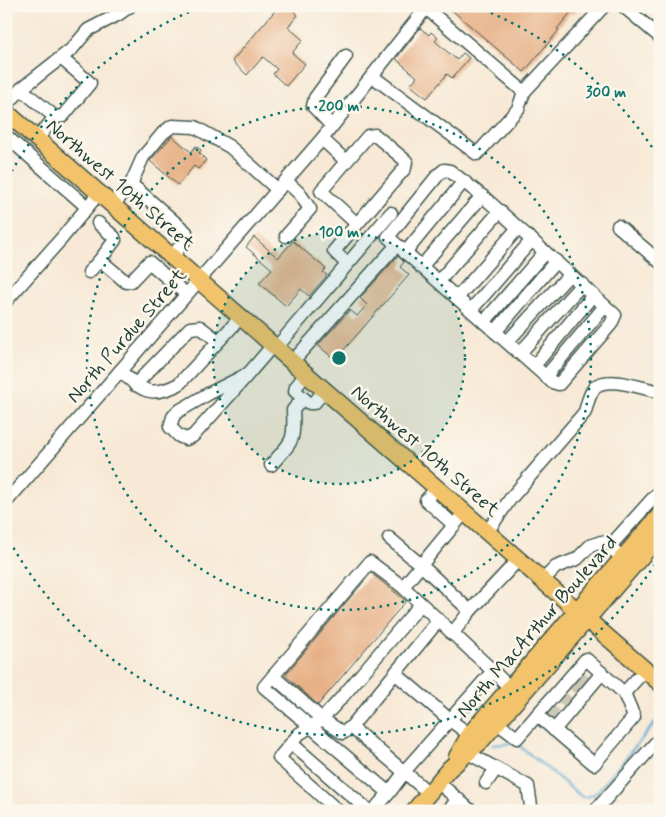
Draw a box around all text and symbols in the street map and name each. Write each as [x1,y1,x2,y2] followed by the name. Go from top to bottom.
[586,83,626,103] text: 300 m
[319,97,360,117] text: 200 m
[40,113,200,258] street label: Northwest 10th Street
[319,223,359,243] text: 100 m
[61,263,193,409] street label: North Purdue Street
[330,349,348,367] centre of rings
[345,379,505,524] street label: Northwest 10th Street
[450,530,624,724] street label: North MacArthur Boulevard

